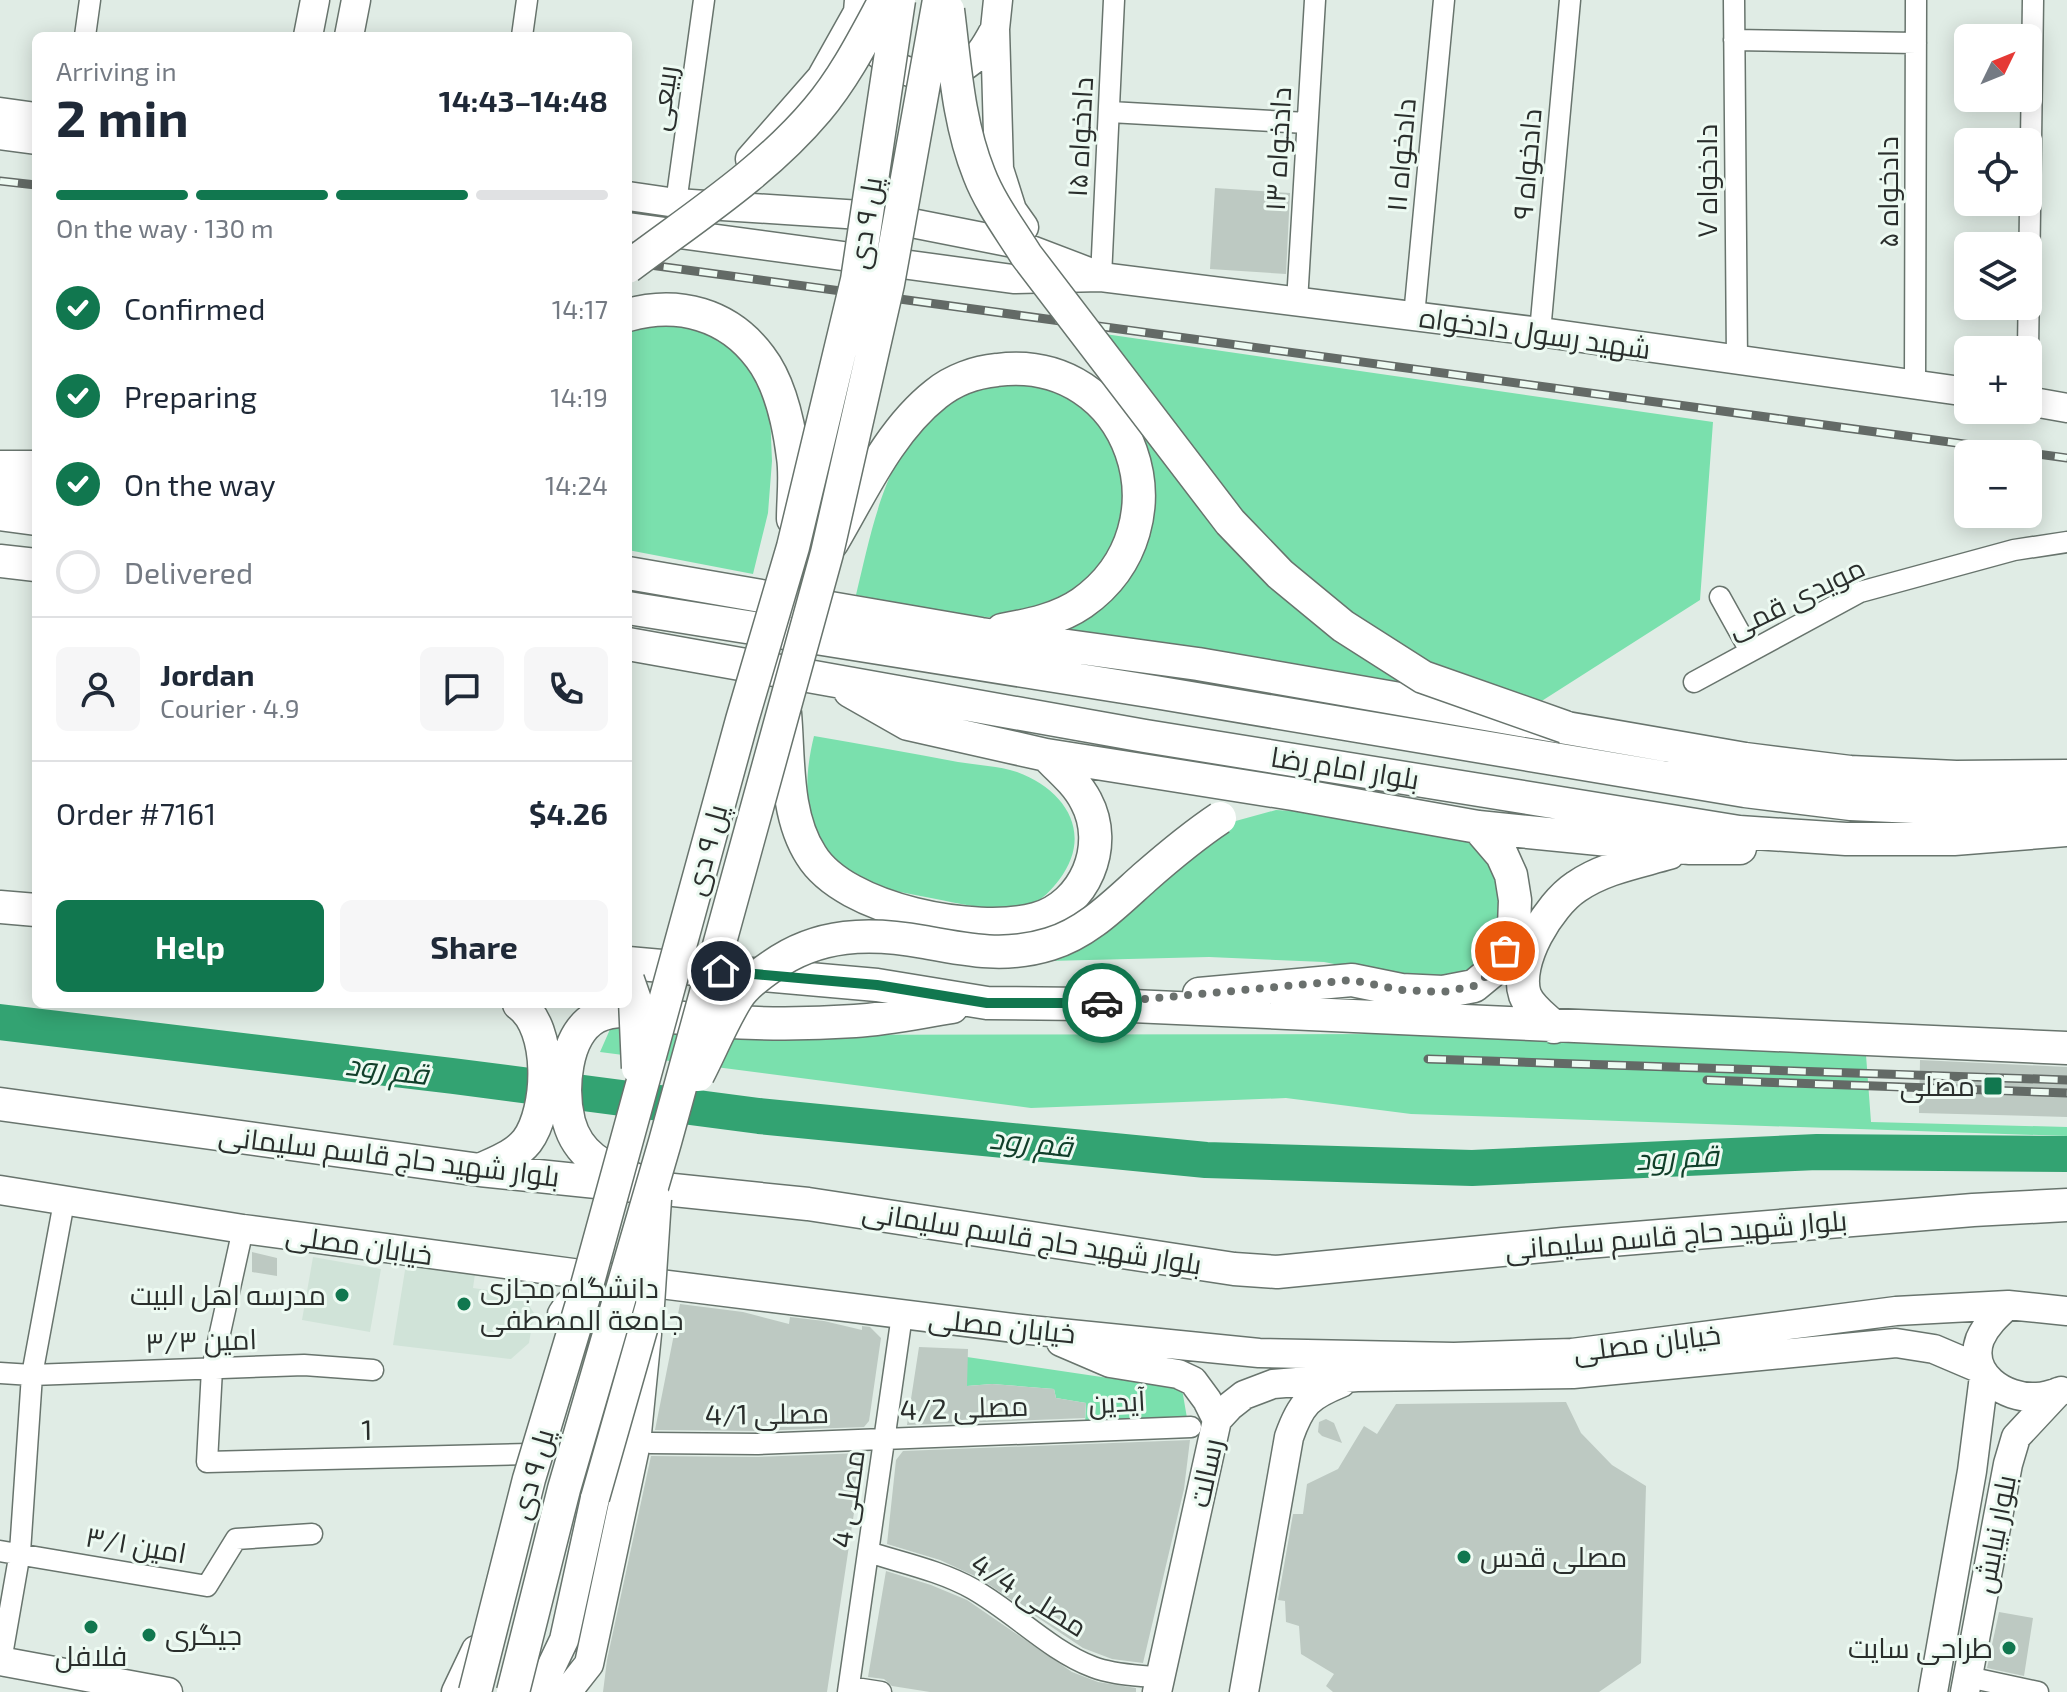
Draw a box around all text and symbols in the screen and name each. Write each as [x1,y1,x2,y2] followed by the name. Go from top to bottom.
[1954,24,2042,112] north arrow
[1954,24,2042,528] map controls
[56,55,177,86] text: Arriving in
[641,63,684,133] street label: ربیعی
[1059,76,1099,198] street label: دادخواه ۱۵
[439,82,608,118] text: 14:43–14:48
[56,85,189,147] text: 2 min
[1257,86,1297,212] street label: دادخواه ۱۳
[1378,97,1422,213] street label: دادخواه ۱۱
[1504,107,1548,221] street label: دادخواه ۹
[1689,124,1723,238] street label: دادخواه ۷
[1954,128,2042,216] button: locate
[1870,136,1904,248] street label: دادخواه ۵
[840,174,891,272] street label: پل ۹ دی
[56,212,274,243] text: On the way · 130 m
[1954,232,2042,320] button: layers
[56,286,100,330] icon: check
[124,290,265,326] text: Confirmed
[552,293,608,324] text: 14:17
[1417,299,1653,366] street label: شهید رسول دادخواه
[1954,336,2042,424] button: +
[56,374,100,418] icon: check
[124,378,257,414] text: Preparing
[550,381,608,412] text: 14:19
[1954,440,2042,528] button: −
[56,462,100,506] icon: check
[124,466,276,502] text: On the way
[545,469,608,500] text: 14:24
[1721,549,1870,646] street label: مویدی قمی
[124,554,253,590] text: Delivered
[56,647,140,731] button: person
[420,647,504,731] button: chat
[524,647,608,731] button: phone
[160,656,255,692] text: Jordan
[160,692,300,723] text: Courier · 4.9
[1268,739,1422,799] street label: بلوار امام رضا
[56,795,216,831] text: Order #7161
[529,795,608,831] text: $4.26
[677,800,736,900] street label: پل ۹ دی
[56,900,324,992] button: Help
[340,900,608,992] button: Share
[1471,917,1539,985] pin
[1483,929,1527,973] icon: bag
[687,937,755,1005] pin
[699,949,743,993] icon: home
[1062,963,1142,1043] courier
[1080,981,1124,1025] icon: car
[343,1045,433,1095] water label: قم رود
[1900,1068,1975,1103] place label: مصلی
[1982,1075,2004,1097] marker: مصلی
[216,1117,562,1197] street label: بلوار شهید حاج قاسم سلیمانی
[987,1119,1076,1167] water label: قم رود
[1634,1136,1721,1180] water label: قم رود
[859,1193,1204,1285] street label: بلوار شهید حاج قاسم سلیمانی
[1503,1202,1849,1270] street label: بلوار شهید حاج قاسم سلیمانی
[283,1217,435,1272] street label: خیابان مصلی
[480,1270,684,1337] place label: دانشگاه مجازی جامعة المصطفی
[130,1277,326,1312] place label: مدرسه اهل البیت
[333,1286,351,1304] marker: مدرسه اهل البیت
[455,1295,473,1313] marker: دانشگاه مجازی جامعة المصطفی
[927,1300,1077,1351] street label: خیابان مصلی
[1571,1316,1722,1369] street label: خیابان مصلی
[144,1321,258,1360] street label: امین ۳/۳
[1088,1383,1147,1420] street label: آیدین
[899,1388,1029,1427] street label: مصلی 4/2
[705,1395,829,1432] street label: مصلی 4/1
[361,1412,373,1446] street label: 1
[502,1424,563,1524] street label: پل ۹ دی
[1181,1435,1229,1510] street label: رسالت
[823,1448,872,1550] street label: مصلی 4
[1966,1472,2023,1596] street label: بلوار نیایش
[83,1518,189,1571] street label: امین ۳/۱
[1480,1539,1627,1574] place label: مصلی قدس
[965,1545,1094,1644] street label: مصلی 4/4
[1455,1548,1473,1566] marker: مصلی قدس
[165,1617,242,1652] place label: جیگری
[82,1618,100,1636] marker: فلافل
[140,1626,158,1644] marker: جیگری
[1848,1630,1993,1665] place label: طراحی سایت
[55,1638,127,1673] place label: فلافل
[2000,1639,2018,1657] marker: طراحی سایت

